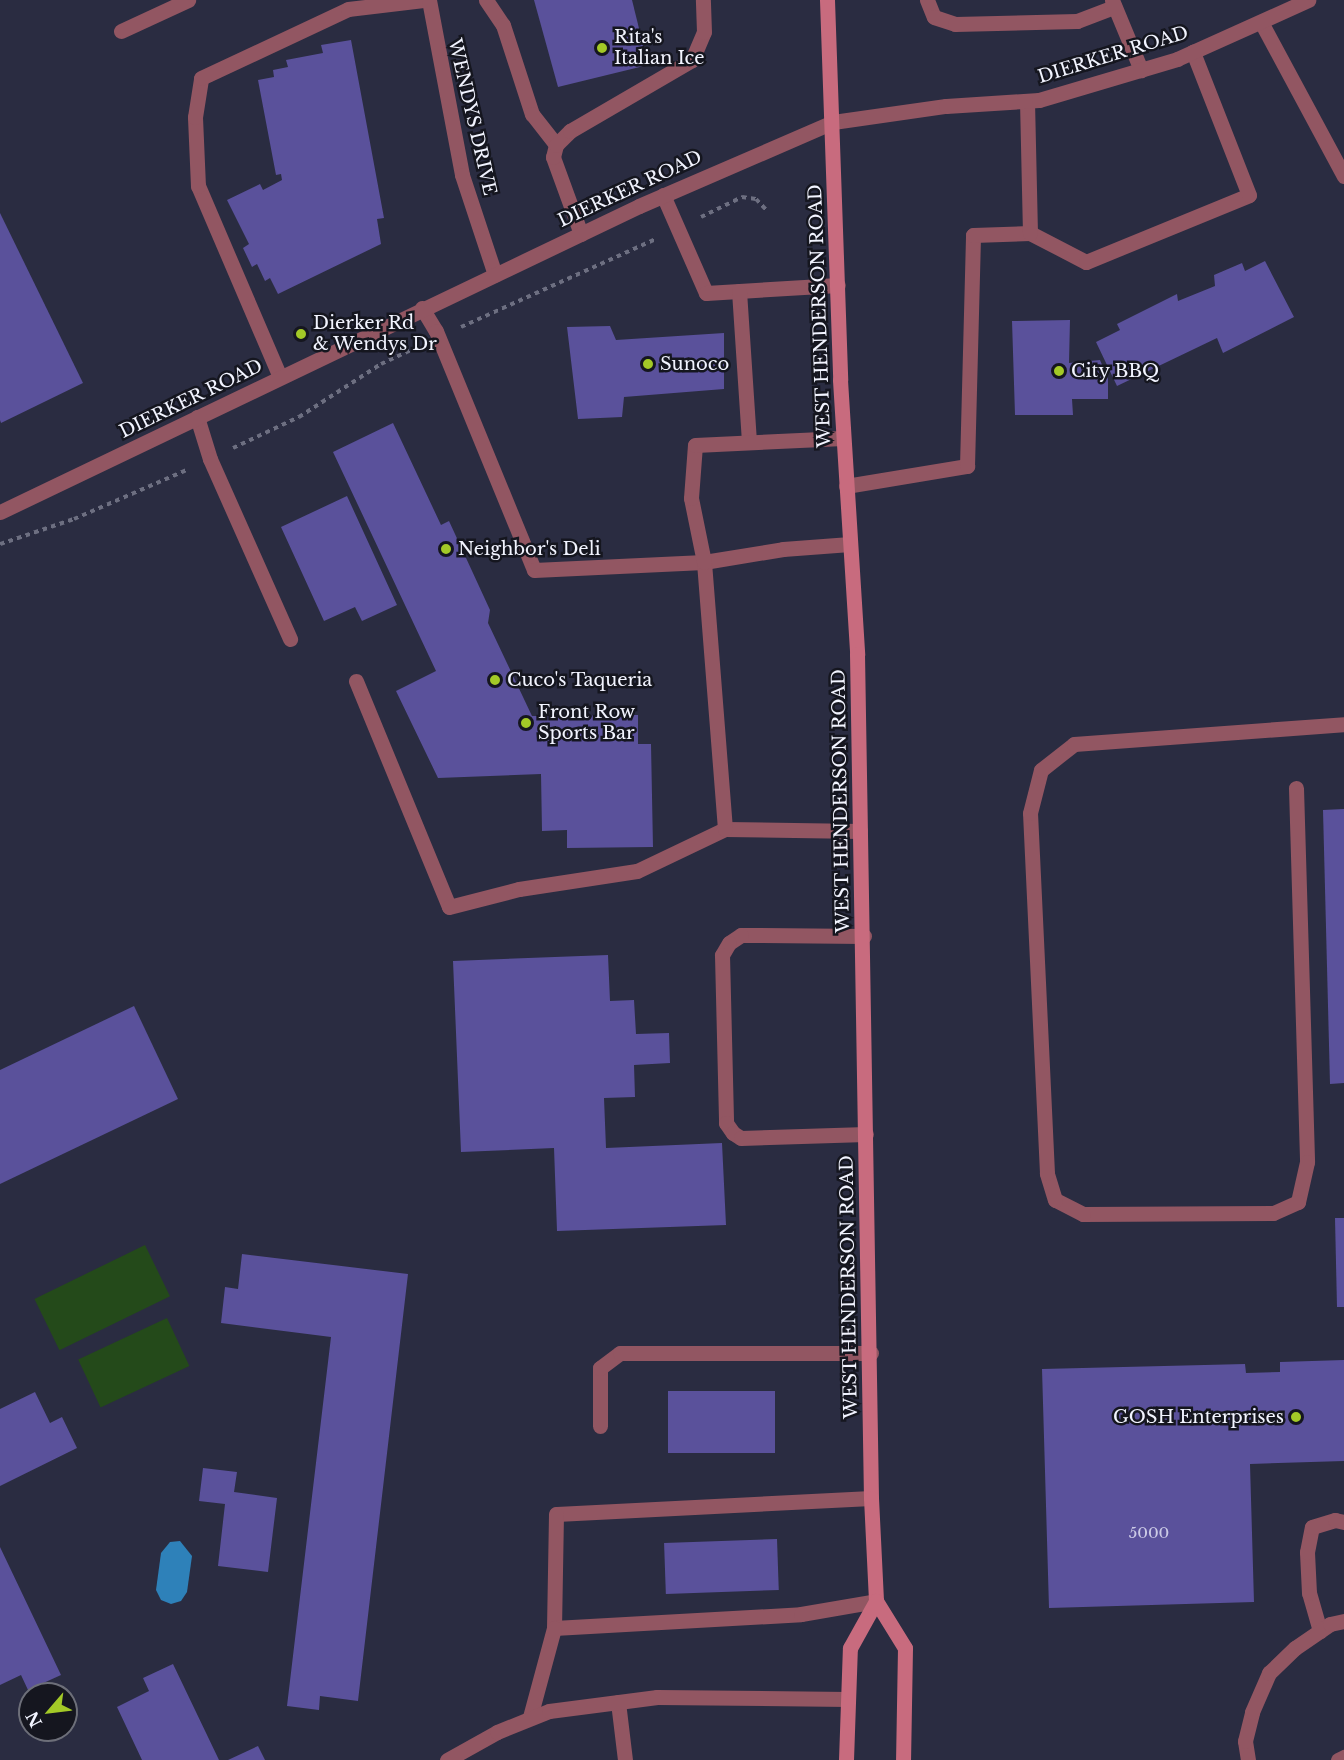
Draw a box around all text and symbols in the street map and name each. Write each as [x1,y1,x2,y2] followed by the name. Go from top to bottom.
[1035,22,1191,88] street label: DIERKER ROAD
[614,27,704,70] place label: Rita's Italian Ice
[443,37,501,197] street label: WENDYS DRIVE
[595,41,609,55] marker: Rita's Italian Ice
[554,146,706,232] street label: DIERKER ROAD
[805,184,835,448] street label: WEST HENDERSON ROAD
[313,313,438,356] place label: Dierker Rd & Wendys Dr
[294,327,308,341] marker: Dierker Rd & Wendys Dr
[660,353,729,375] place label: Sunoco
[116,355,266,443] street label: DIERKER ROAD
[641,357,655,371] marker: Sunoco
[1071,360,1160,382] place label: City BBQ
[1052,364,1066,378] marker: City BBQ
[458,538,601,560] place label: Neighbor's Deli
[439,542,453,556] marker: Neighbor's Deli
[507,669,653,691] place label: Cuco's Taqueria
[828,669,854,933] street label: WEST HENDERSON ROAD
[488,673,502,687] marker: Cuco's Taqueria
[538,702,635,744] place label: Front Row Sports Bar
[519,716,533,730] marker: Front Row Sports Bar
[836,1155,862,1419] street label: WEST HENDERSON ROAD
[1113,1406,1284,1428] place label: GOSH Enterprises
[1289,1410,1303,1424] marker: GOSH Enterprises
[1129,1524,1169,1542] house number: 5000
[18,1682,78,1742] north arrow
[22,1708,46,1731] text: N

